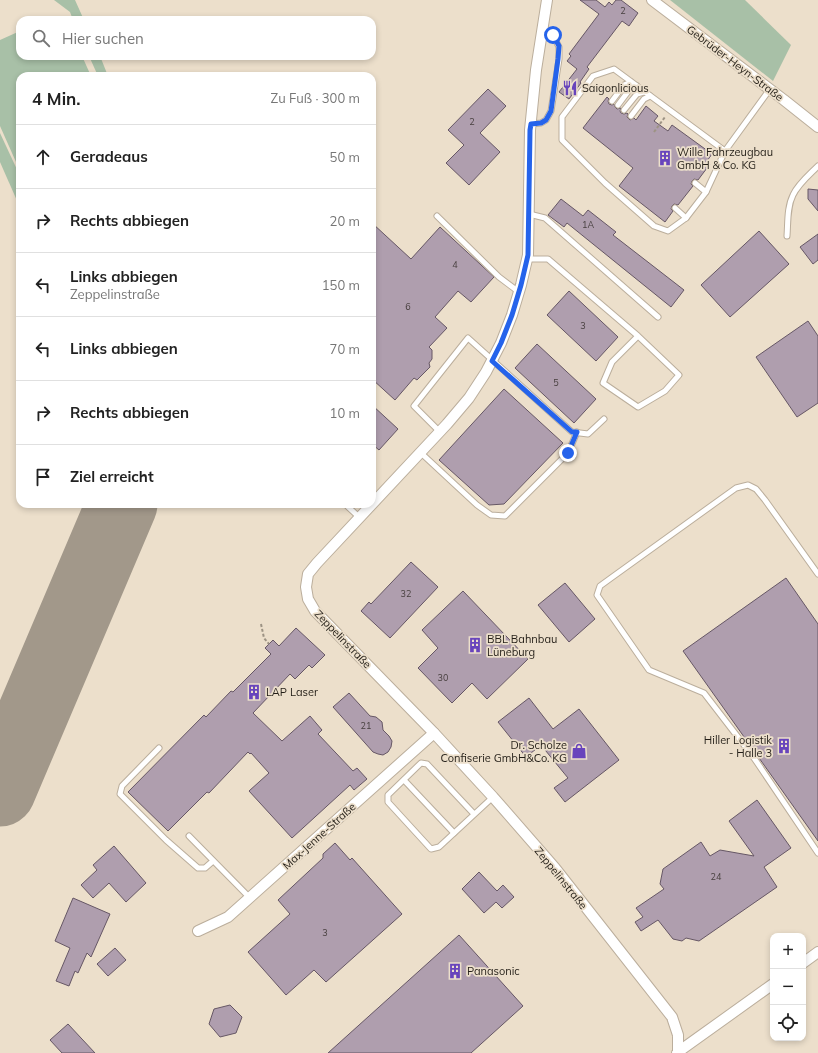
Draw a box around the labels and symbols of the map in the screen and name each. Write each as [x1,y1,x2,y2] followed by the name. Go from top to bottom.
[620,5,626,16] house number: 2
[684,22,786,104] street label: Gebrüder-Heyn-Straße
[544,26,562,44] route start
[561,79,579,97] restaurant icon: Saigonlicious
[582,81,649,95] place label: Saigonlicious
[469,116,475,127] house number: 2
[677,145,773,172] place label: Wille Fahrzeugbau GmbH & Co. KG
[656,149,674,167] building icon: Wille Fahrzeugbau GmbH & Co. KG
[582,219,594,230] house number: 1A
[452,259,458,270] house number: 4
[405,301,411,312] house number: 6
[580,320,586,331] house number: 3
[553,377,559,388] house number: 5
[559,444,577,462] route end
[401,588,411,599] house number: 32
[312,607,374,671] street label: Zeppelinstraße
[487,632,557,659] place label: BBL Bahnbau Lüneburg
[466,636,484,654] building icon: BBL Bahnbau Lüneburg
[438,672,448,683] house number: 30
[245,683,263,701] building icon: LAP Laser
[266,685,318,699] place label: LAP Laser
[361,720,371,731] house number: 21
[704,733,772,760] place label: Hiller Logistik - Halle 3
[775,737,793,755] building icon: Hiller Logistik - Halle 3
[441,738,567,765] place label: Dr. Scholze Confiserie GmbH&Co. KG
[570,742,588,760] shop icon: Dr. Scholze Confiserie GmbH&Co. KG
[280,800,358,872] street label: Max-Jenne-Straße
[532,844,590,912] street label: Zeppelinstraße
[711,871,722,882] house number: 24
[322,927,328,938] house number: 3
[446,962,464,980] building icon: Panasonic
[467,964,520,978] place label: Panasonic

